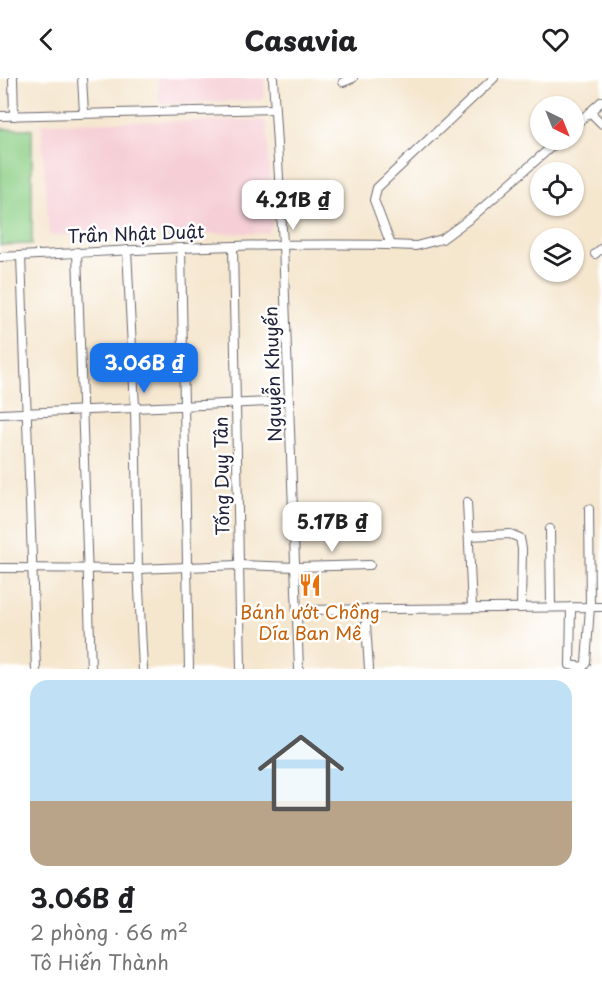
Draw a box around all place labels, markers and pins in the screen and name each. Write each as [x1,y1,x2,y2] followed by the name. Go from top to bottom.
[238,180,348,231] pin: 4.21B ₫
[89,343,199,394] pin: 3.06B ₫
[277,502,387,553] pin: 5.17B ₫
[297,572,323,598] restaurant icon: Bánh ướt Chồng Dĩa Ban Mê
[240,598,380,646] place label: Bánh ướt Chồng Dĩa Ban Mê

